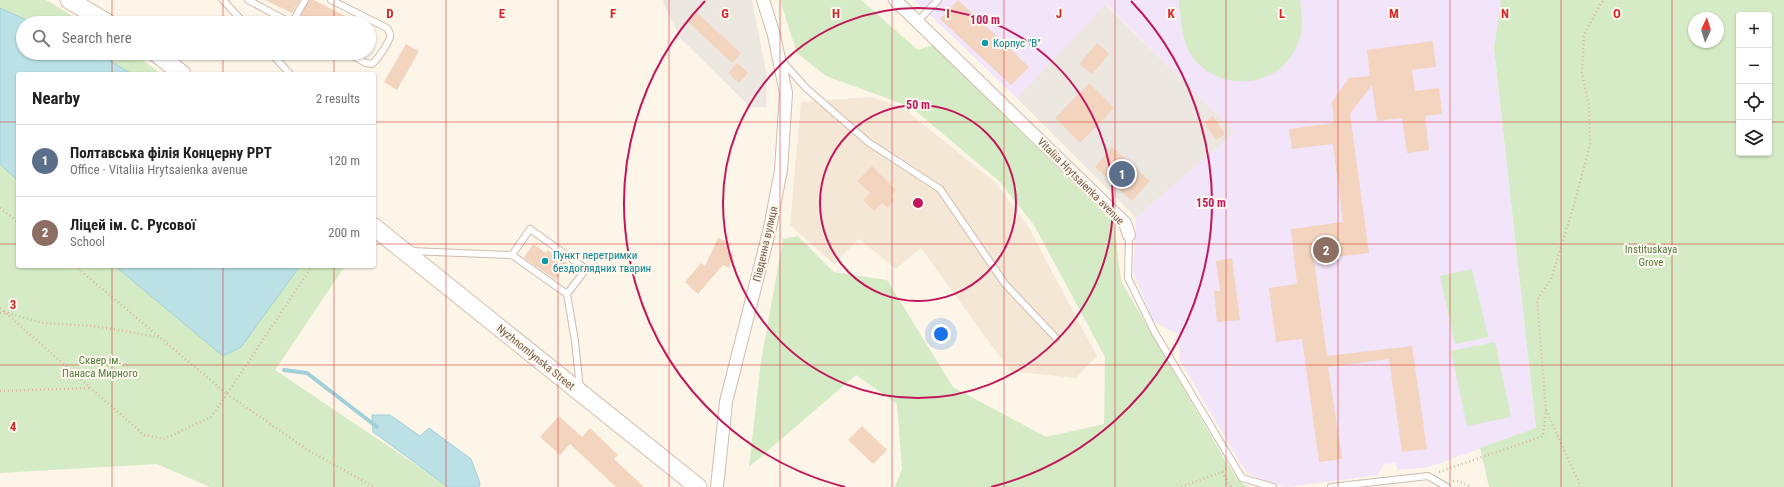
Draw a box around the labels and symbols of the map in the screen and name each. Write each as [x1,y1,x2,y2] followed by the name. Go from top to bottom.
[386,6,394,21] text: D
[499,6,506,21] text: E
[610,6,616,21] text: F
[721,6,729,21] text: G
[832,6,840,21] text: H
[946,6,950,21] text: I
[1056,6,1062,21] text: J
[1167,6,1175,21] text: K
[1279,6,1285,21] text: L
[1389,6,1399,21] text: M
[1501,6,1509,21] text: N
[1613,6,1621,21] text: O
[1688,12,1724,48] north arrow
[970,13,1000,27] text: 100 m
[993,37,1041,50] place label: Корпус "В"
[980,38,990,48] marker: Корпус "В"
[906,98,930,112] text: 50 m
[1035,135,1127,227] street label: Vitaliia Hrytsaienka avenue
[1109,159,1135,189] pin: 1
[911,196,925,210] centre of rings
[1196,196,1226,210] text: 150 m
[750,205,780,283] street label: Південна вулиця
[1313,235,1339,265] pin: 2
[1625,243,1677,269] park label: Іnstituskaya Grove
[553,249,651,275] place label: Пункт перетримки бездоглядних тварин
[540,256,550,266] marker: Пункт перетримки бездоглядних тварин
[10,297,16,312] text: 3
[494,322,577,393] street label: Nyzhnomlynska Street
[931,324,951,344] your location
[62,354,138,380] park label: Сквер ім. Панаса Мирного
[10,419,17,434] text: 4

